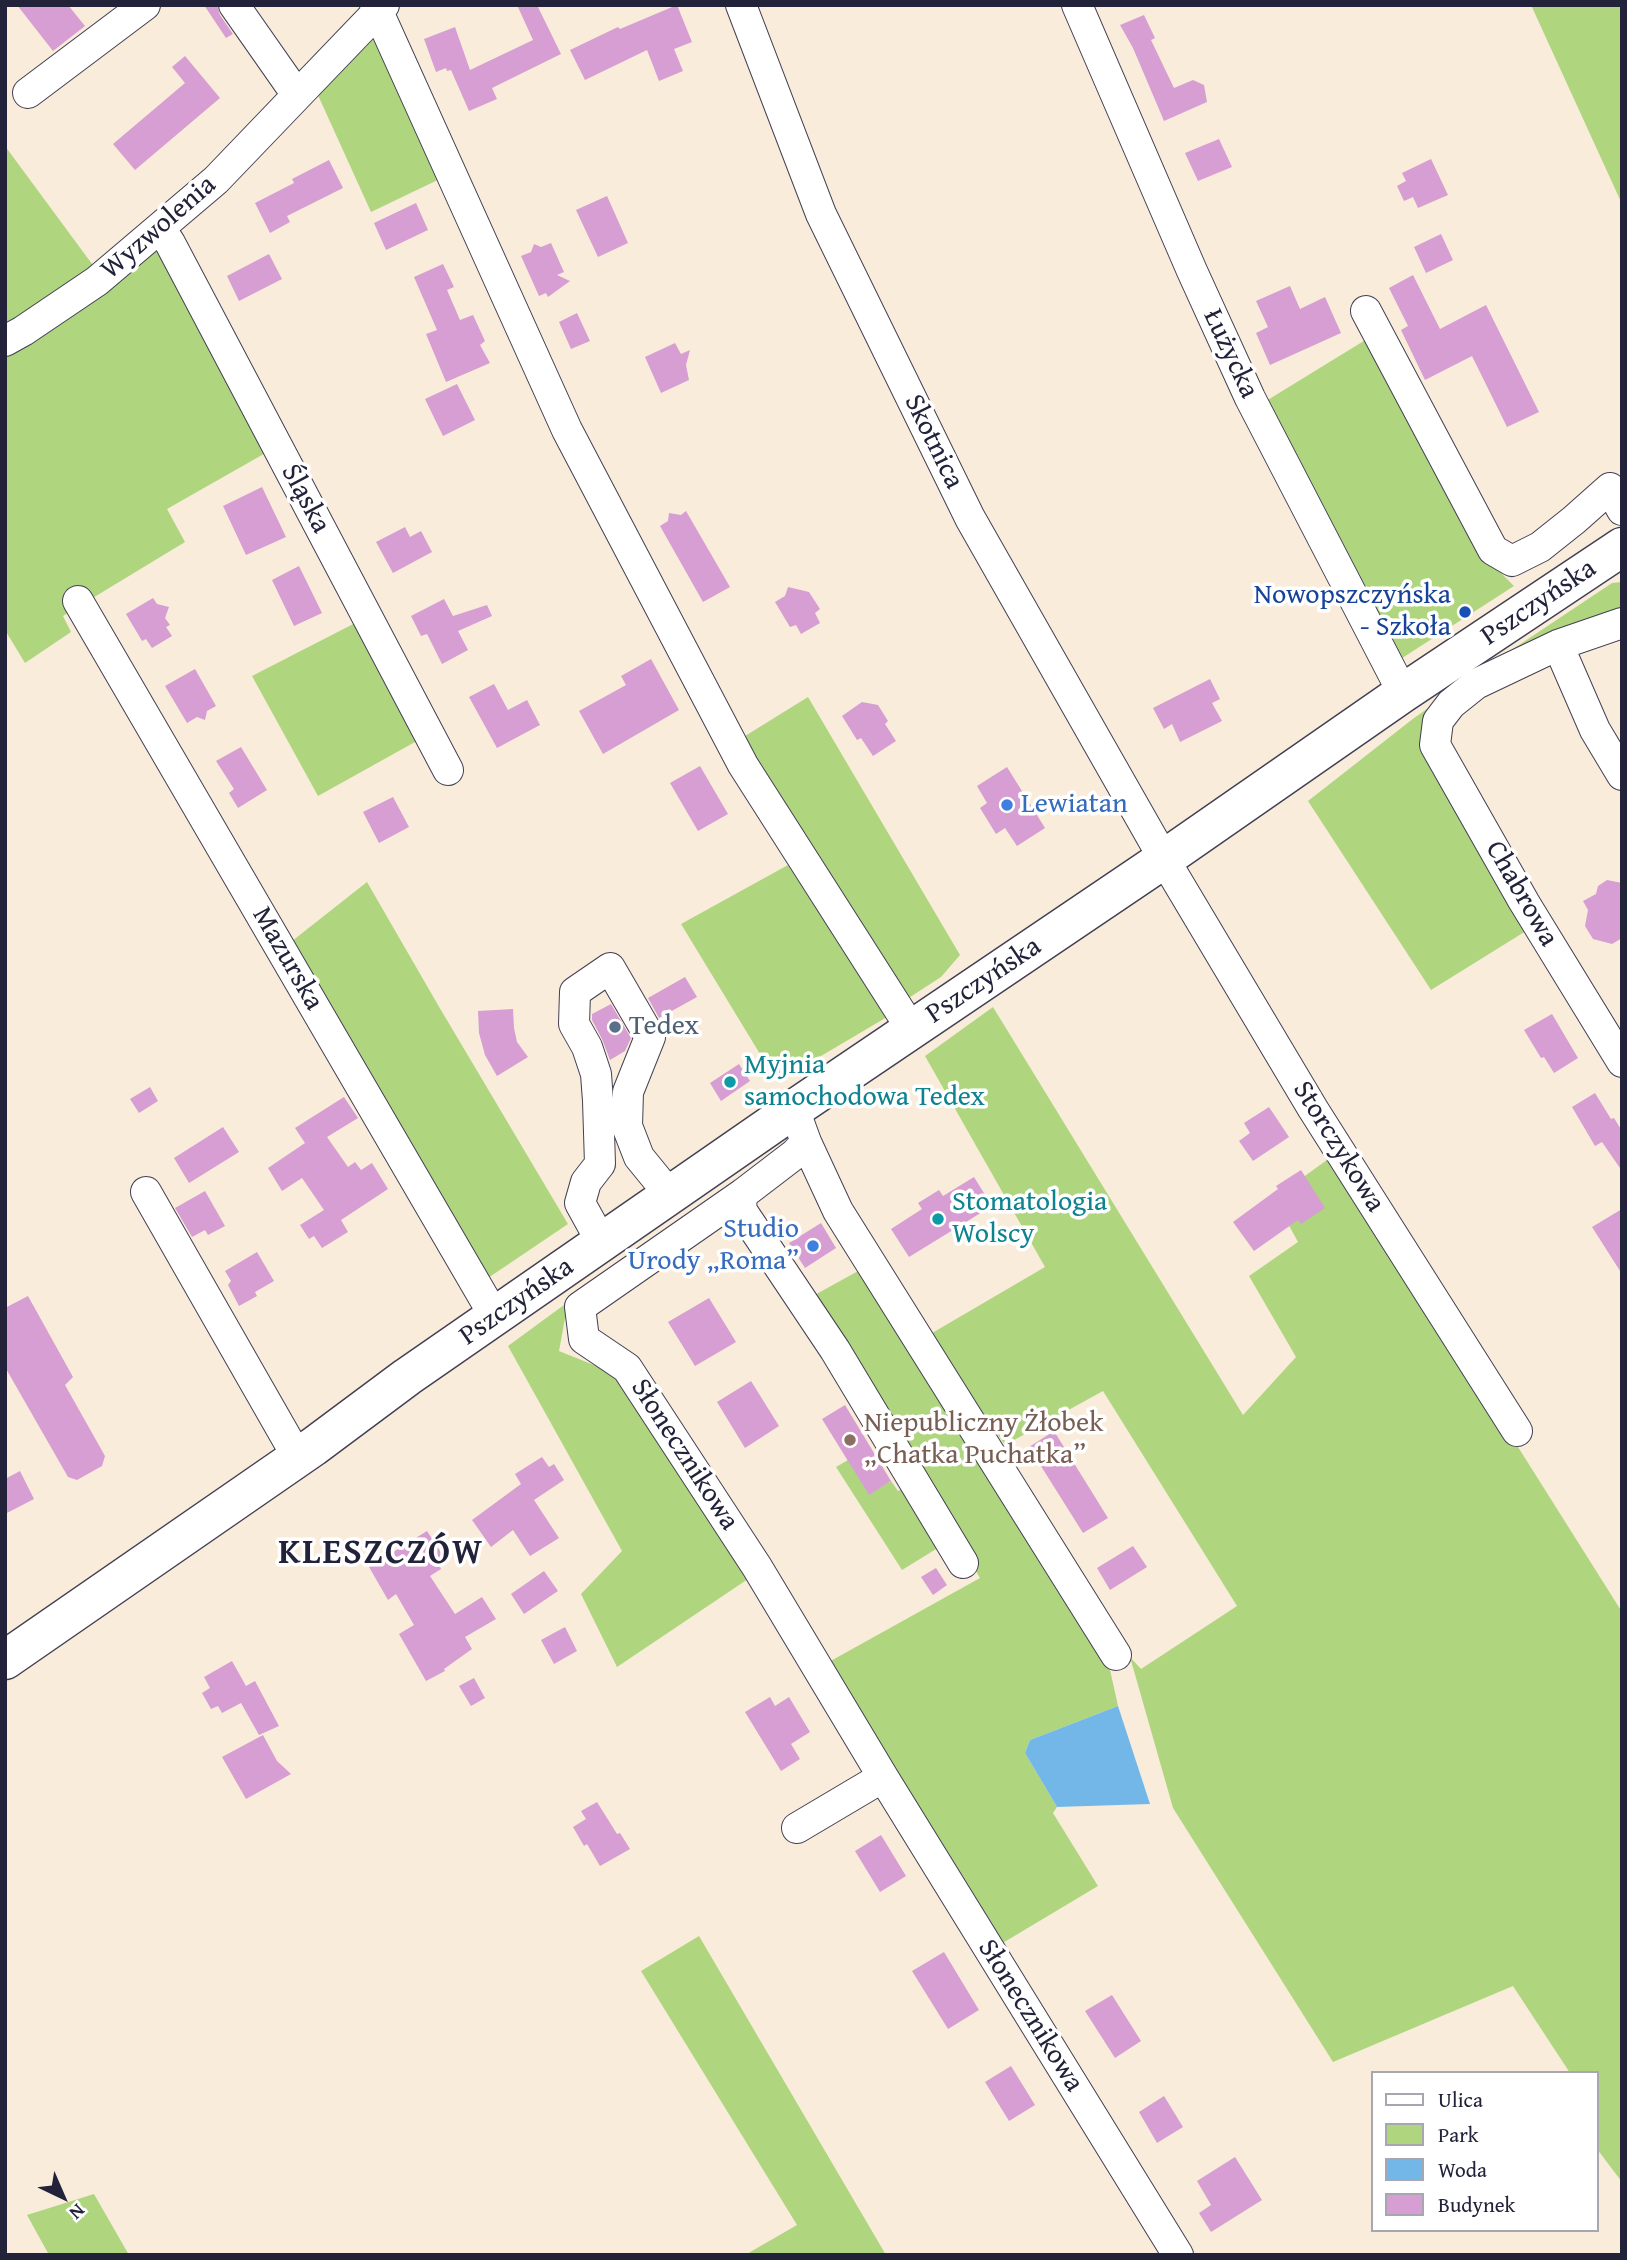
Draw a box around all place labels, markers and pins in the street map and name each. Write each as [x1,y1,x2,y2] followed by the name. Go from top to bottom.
[1254,579,1451,645] place label: Nowopszczyńska - Szkoła
[1457,604,1473,620] marker: Nowopszczyńska - Szkoła
[1021,788,1128,822] place label: Lewiatan
[999,797,1015,813] marker: Lewiatan
[629,1010,699,1044] place label: Tedex
[607,1019,623,1035] marker: Tedex
[744,1049,985,1115] place label: Myjnia samochodowa Tedex
[722,1074,738,1090] marker: Myjnia samochodowa Tedex
[952,1186,1107,1252] place label: Stomatologia Wolscy
[930,1211,946,1227] marker: Stomatologia Wolscy
[628,1213,799,1279] place label: Studio Urody „Roma”
[805,1238,821,1254] marker: Studio Urody „Roma”
[864,1407,1103,1473] place label: Niepubliczny Żłobek „Chatka Puchatka”
[842,1432,858,1448] marker: Niepubliczny Żłobek „Chatka Puchatka”

